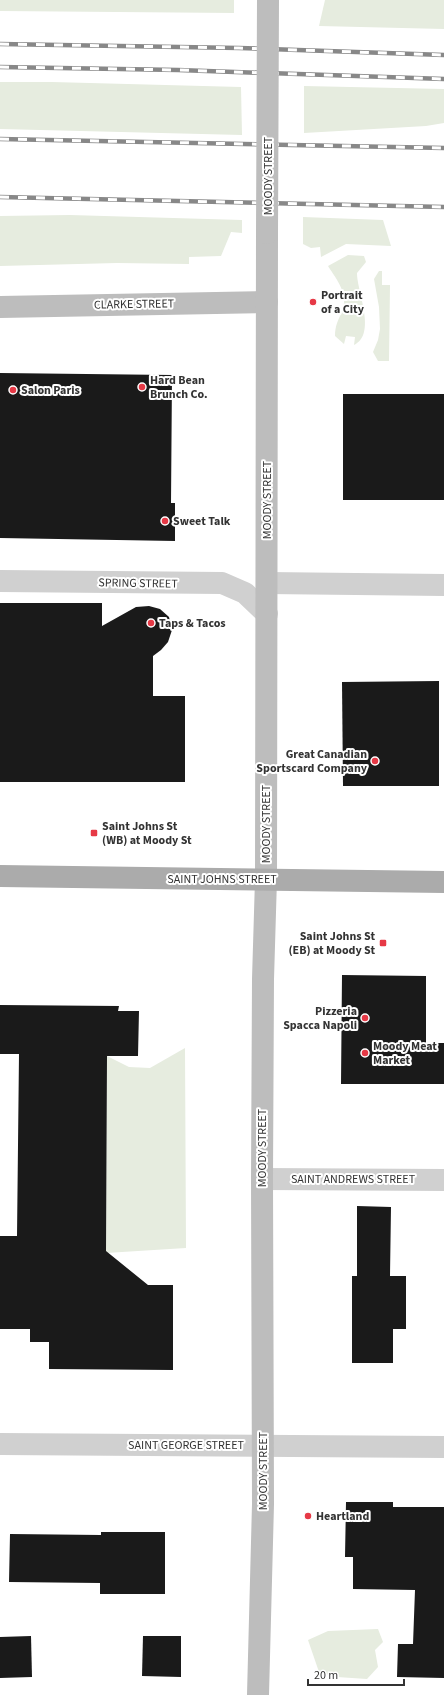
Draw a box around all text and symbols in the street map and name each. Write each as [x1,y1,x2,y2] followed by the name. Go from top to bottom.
[260,136,277,215] street label: MOODY STREET
[321,287,365,318] place label: Portrait of a City
[94,295,175,314] street label: CLARKE STREET
[308,297,318,307] marker: Portrait of a City
[150,372,208,403] place label: Hard Bean Brunch Co.
[21,382,80,399] place label: Salon Paris
[137,382,147,392] marker: Hard Bean Brunch Co.
[8,385,18,395] marker: Salon Paris
[259,460,276,539] street label: MOODY STREET
[173,513,231,530] place label: Sweet Talk
[160,516,170,526] marker: Sweet Talk
[98,574,178,593] street label: SPRING STREET
[159,615,226,632] place label: Taps & Tacos
[146,618,156,628] marker: Taps & Tacos
[256,746,368,777] place label: Great Canadian Sportscard Company
[370,756,380,766] marker: Great Canadian Sportscard Company
[258,784,275,863] street label: MOODY STREET
[102,818,192,849] place label: Saint Johns St (WB) at Moody St
[89,828,99,838] marker: Saint Johns St (WB) at Moody St
[167,871,277,888] street label: SAINT JOHNS STREET
[288,928,375,959] place label: Saint Johns St (EB) at Moody St
[378,938,388,948] marker: Saint Johns St (EB) at Moody St
[283,1003,357,1034] place label: Pizzeria Spacca Napoli
[360,1013,370,1023] marker: Pizzeria Spacca Napoli
[373,1038,437,1069] place label: Moody Meat Market
[360,1048,370,1058] marker: Moody Meat Market
[254,1108,271,1187] street label: MOODY STREET
[291,1171,416,1188] street label: SAINT ANDREWS STREET
[255,1431,272,1510] street label: MOODY STREET
[128,1437,244,1454] street label: SAINT GEORGE STREET
[316,1508,369,1525] place label: Heartland
[303,1511,313,1521] marker: Heartland
[308,1661,404,1687] scale bar
[314,1667,338,1684] text: 20 m

